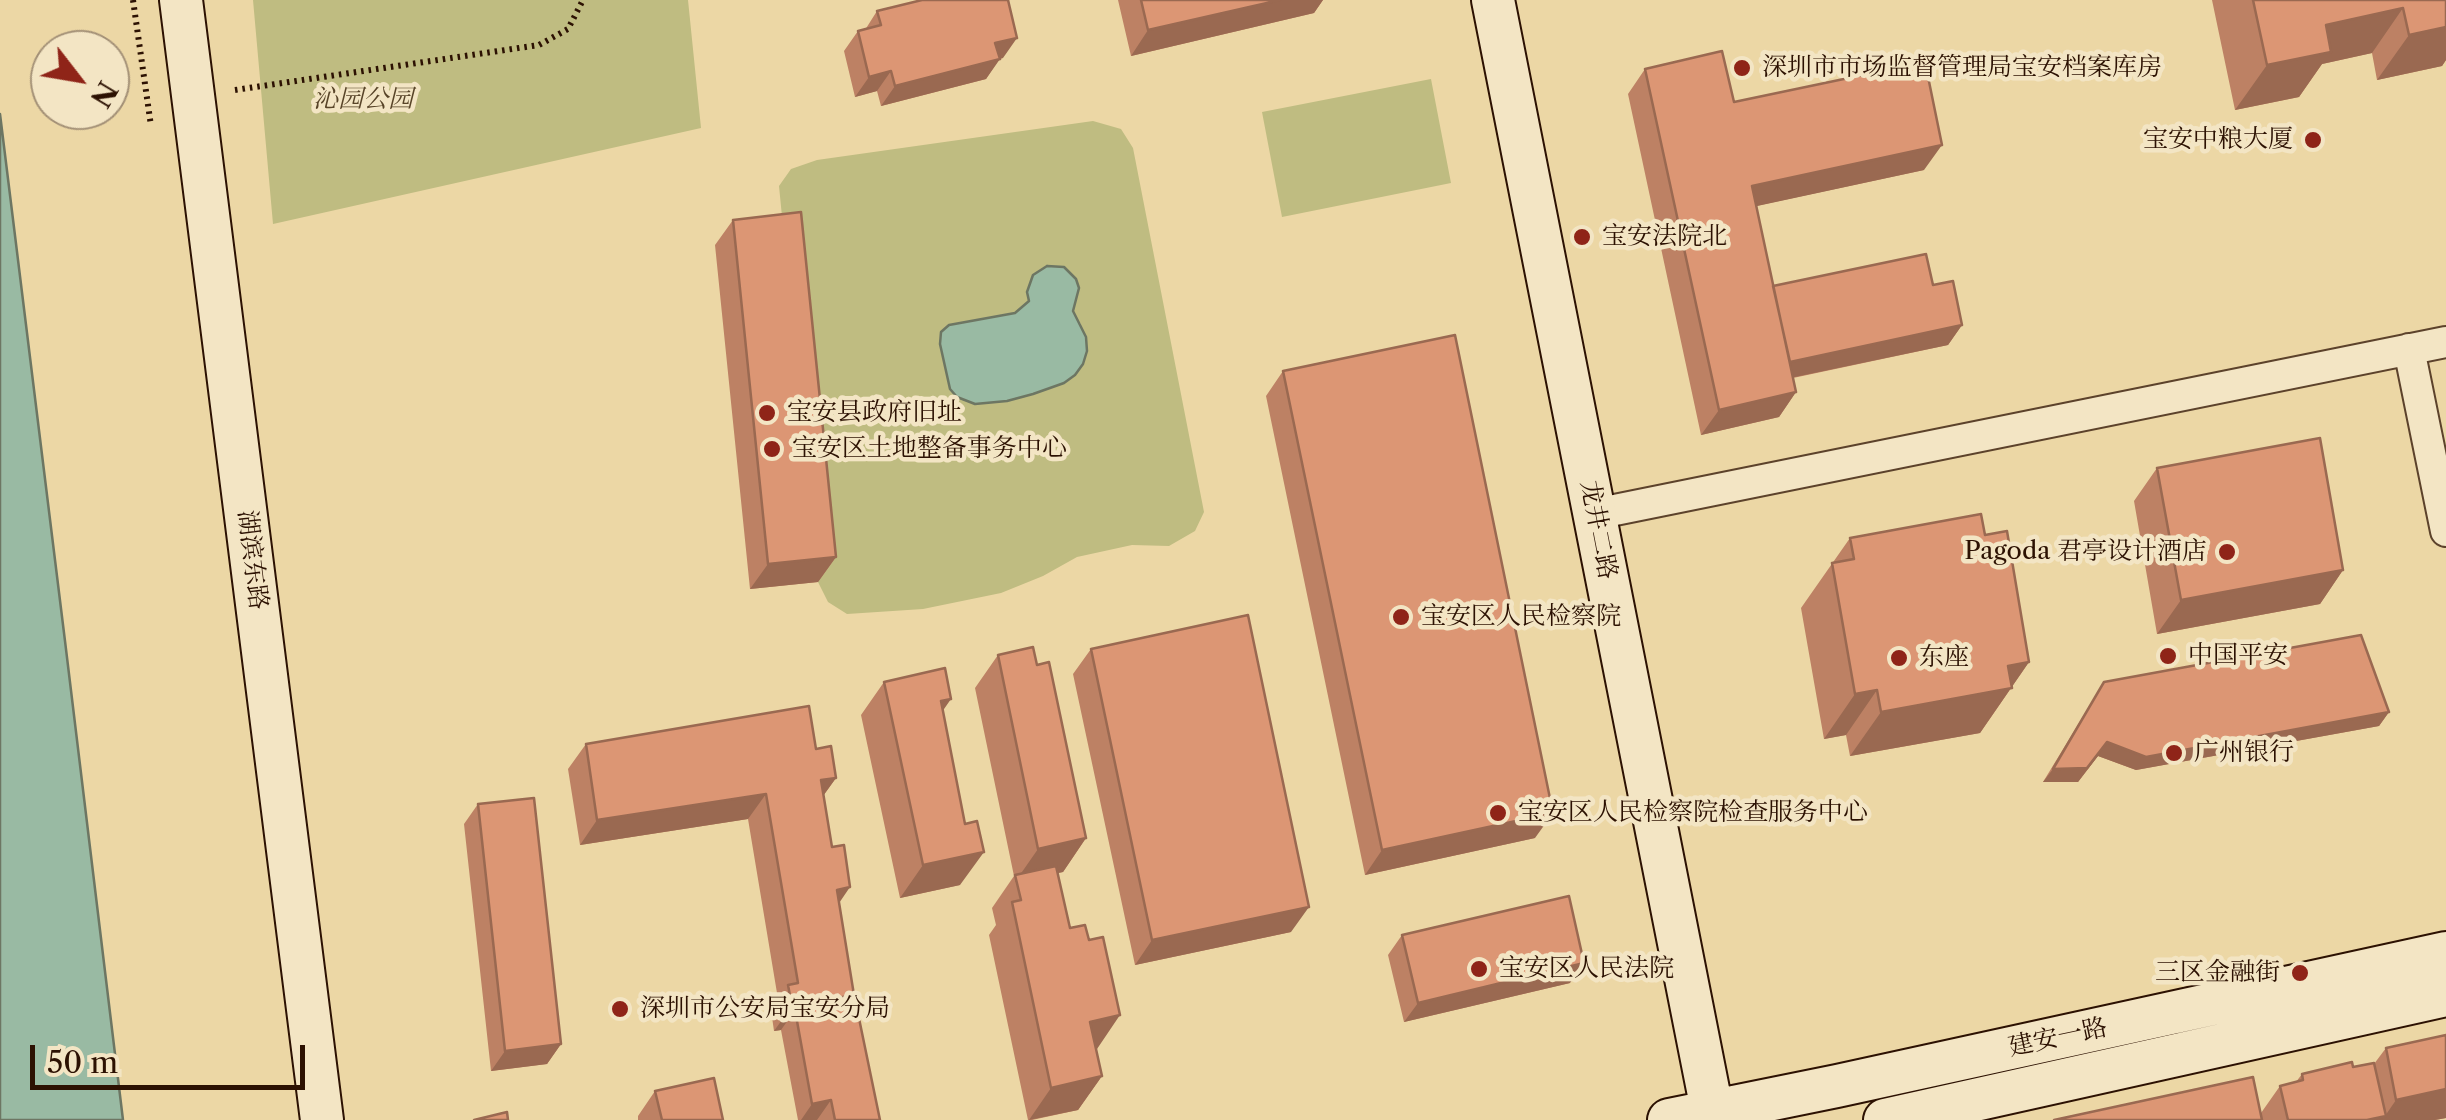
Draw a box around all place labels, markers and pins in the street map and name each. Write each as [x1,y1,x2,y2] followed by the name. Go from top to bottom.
[1762,53,2162,83] place label: 深圳市市场监督管理局宝安档案库房
[1731,57,1753,79] marker: 深圳市市场监督管理局宝安档案库房
[2143,125,2293,155] place label: 宝安中粮大厦
[2302,129,2324,151] marker: 宝安中粮大厦
[1602,222,1727,252] place label: 宝安法院北
[1571,226,1593,248] marker: 宝安法院北
[787,398,962,428] place label: 宝安县政府旧址
[756,402,778,424] marker: 宝安县政府旧址
[792,434,1067,464] place label: 宝安区土地整备事务中心
[761,438,783,460] marker: 宝安区土地整备事务中心
[1964,537,2207,567] place label: Pagoda 君亭设计酒店
[2216,541,2238,563] marker: Pagoda 君亭设计酒店
[1421,602,1621,632] place label: 宝安区人民检察院
[1390,606,1412,628] marker: 宝安区人民检察院
[2188,641,2288,671] place label: 中国平安
[1919,643,1969,673] place label: 东座
[2157,645,2179,667] marker: 中国平安
[1888,647,1910,669] marker: 东座
[2194,738,2294,768] place label: 广州银行
[2163,742,2185,764] marker: 广州银行
[1518,798,1868,828] place label: 宝安区人民检察院检查服务中心
[1487,802,1509,824] marker: 宝安区人民检察院检查服务中心
[1499,954,1674,984] place label: 宝安区人民法院
[1468,958,1490,980] marker: 宝安区人民法院
[2155,958,2280,988] place label: 三区金融街
[2289,962,2311,984] marker: 三区金融街
[640,994,890,1024] place label: 深圳市公安局宝安分局
[609,998,631,1020] marker: 深圳市公安局宝安分局

